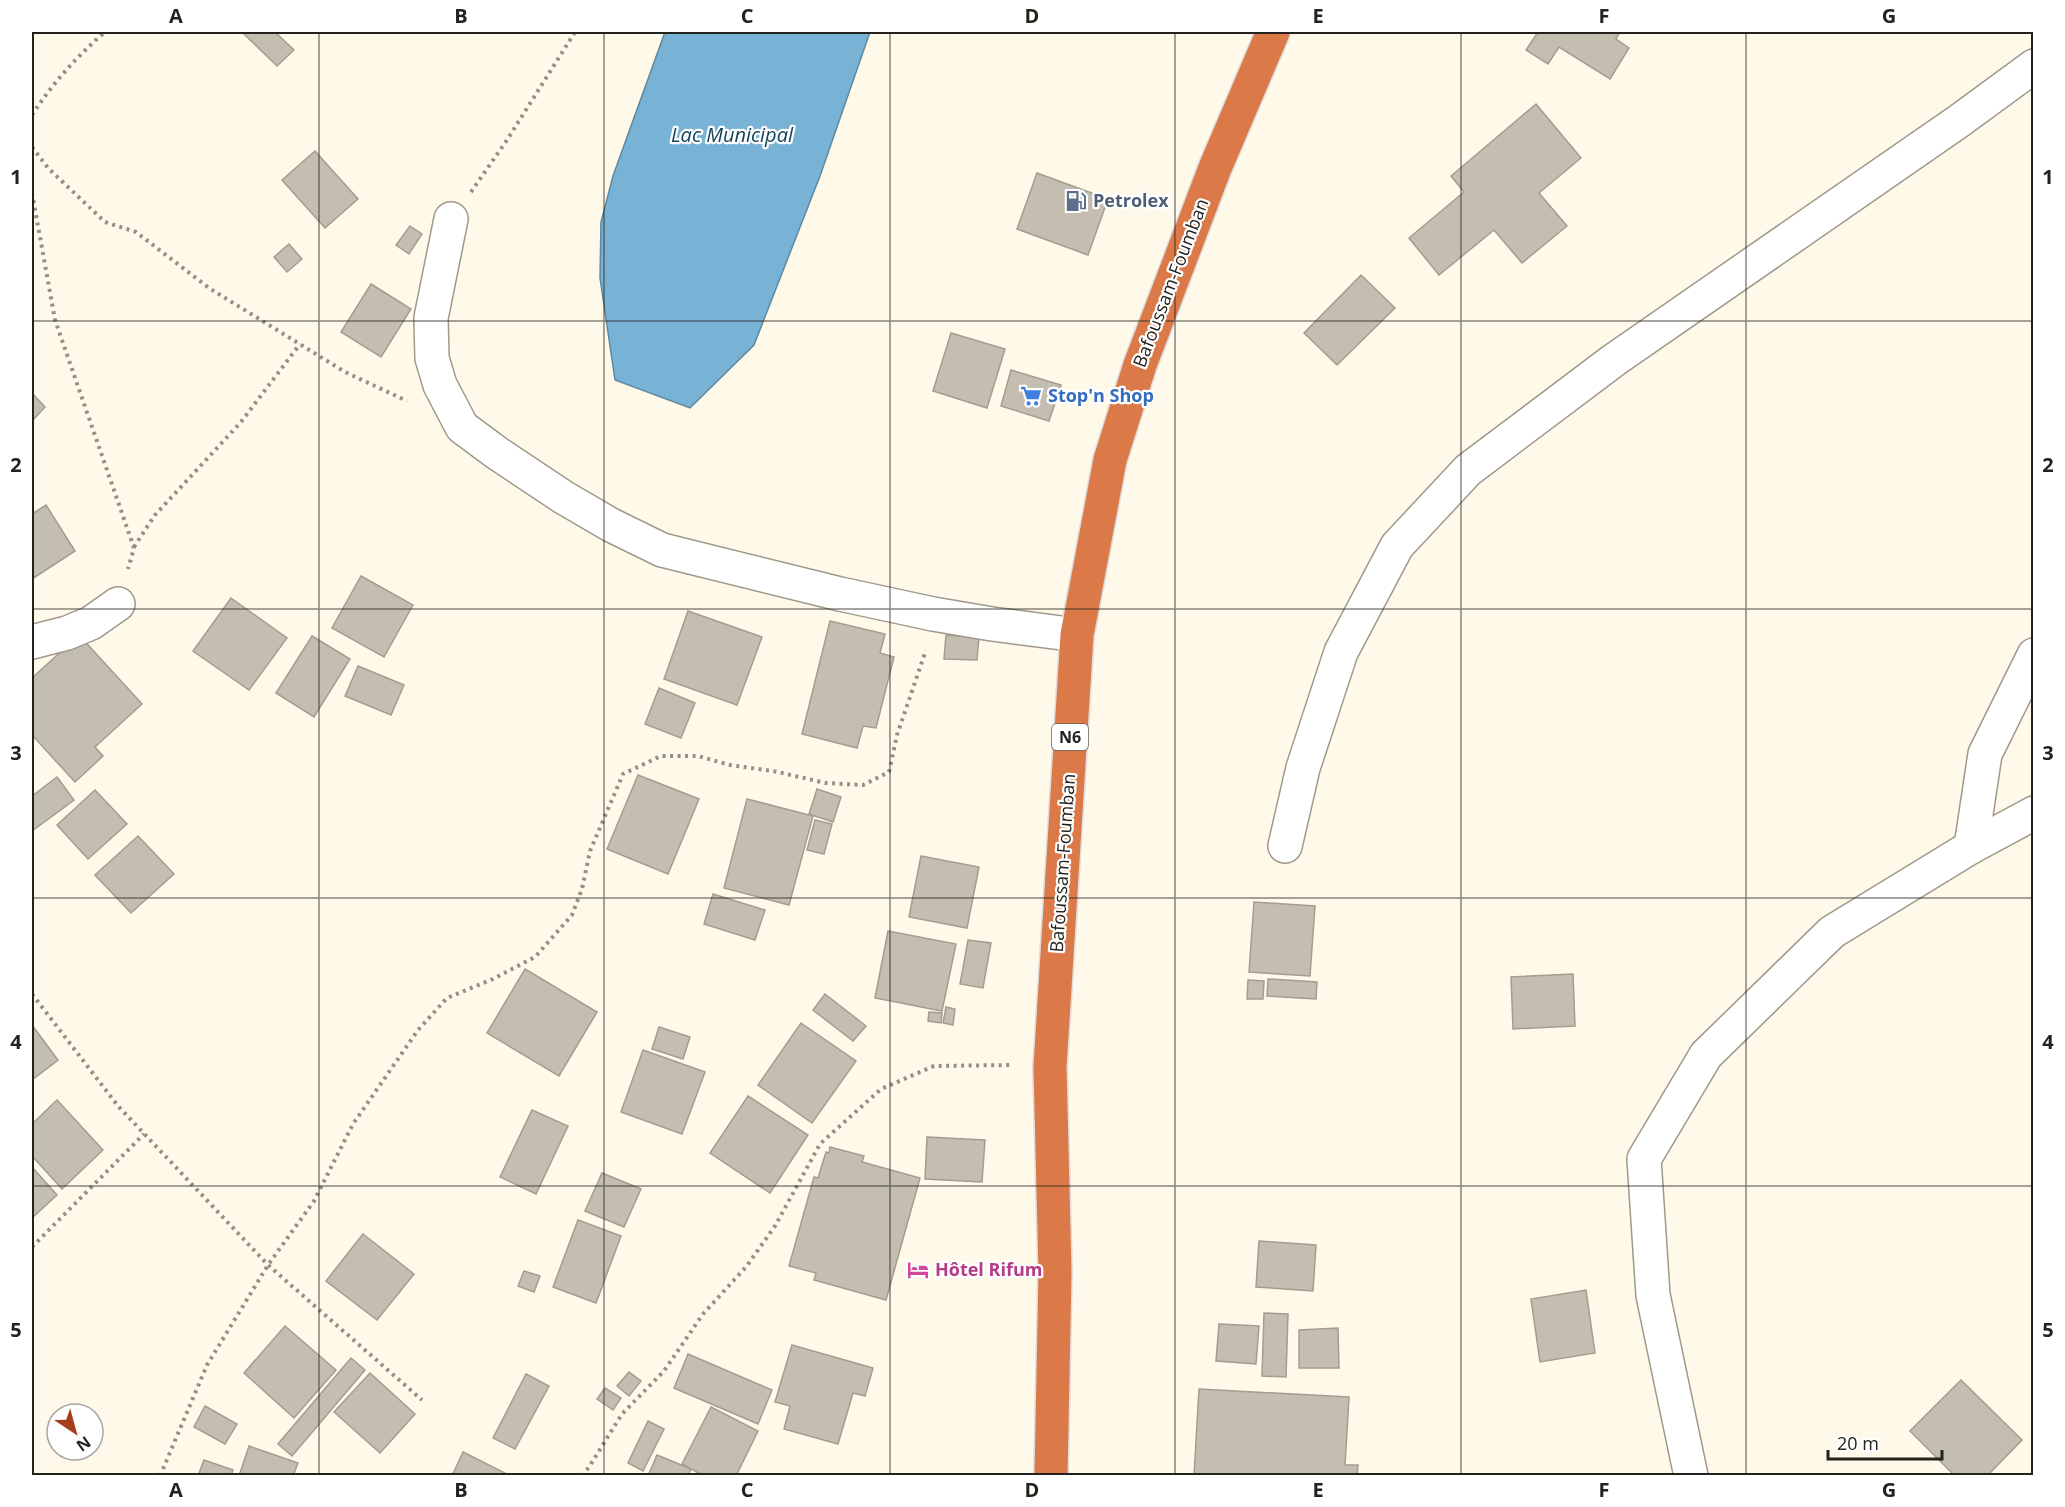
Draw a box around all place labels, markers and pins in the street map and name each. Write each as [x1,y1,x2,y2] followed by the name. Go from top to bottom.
[1093,188,1169,212] place label: Petrolex
[1064,189,1088,213] fuel station icon: Petrolex
[1048,383,1154,407] place label: Stop'n Shop
[1019,384,1043,408] supermarket icon: Stop'n Shop
[935,1257,1042,1281] place label: Hôtel Rifum
[906,1258,930,1282] hotel icon: Hôtel Rifum

